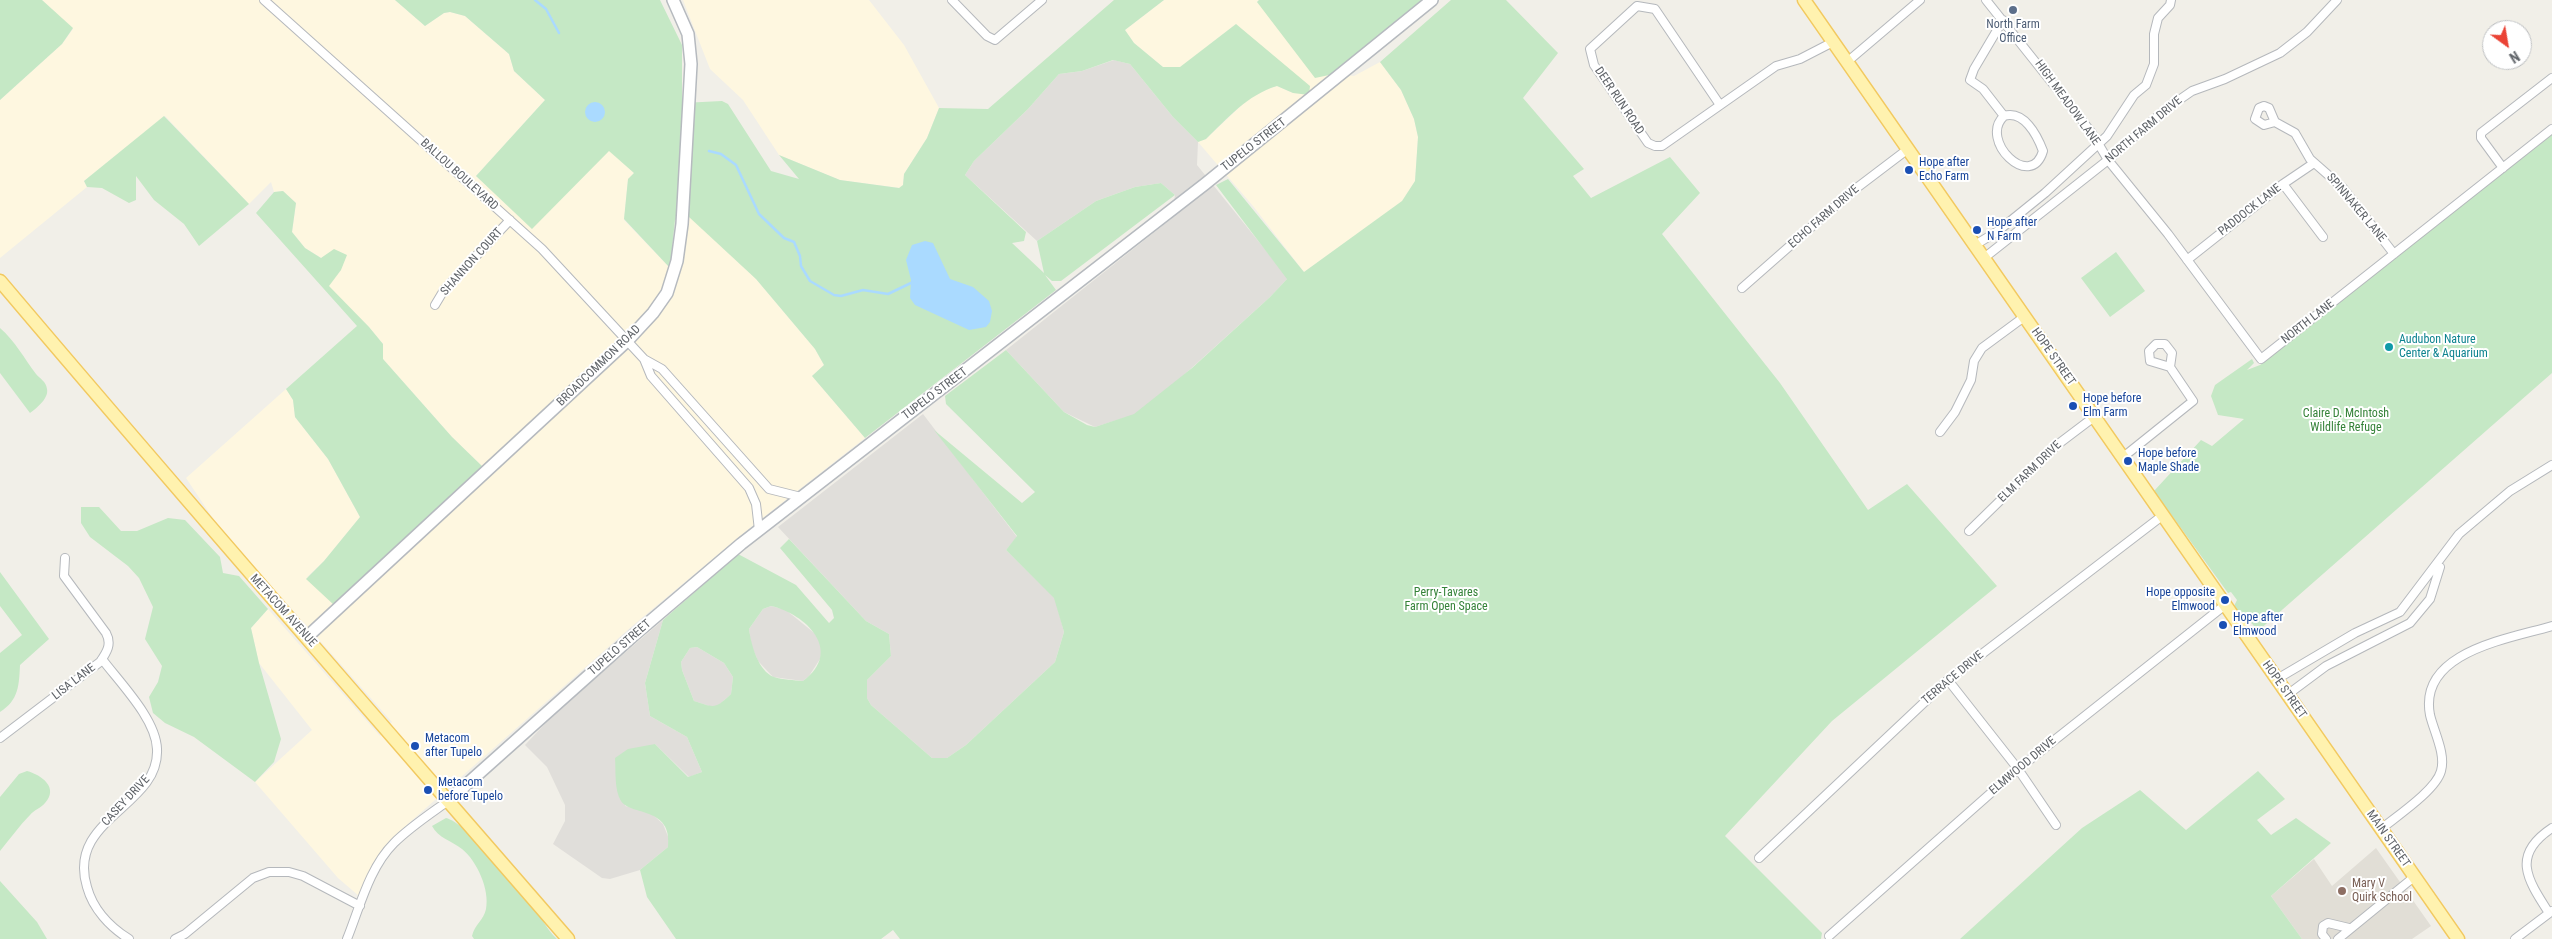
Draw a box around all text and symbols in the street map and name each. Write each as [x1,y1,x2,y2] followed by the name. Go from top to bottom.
[2007,4,2019,16] marker: North Farm Office
[1986,18,2040,46] place label: North Farm Office
[2482,20,2532,70] north arrow
[2507,48,2522,66] text: N
[2031,58,2103,148] street label: HIGH MEADOW LANE
[1591,64,1647,138] street label: DEER RUN ROAD
[2103,94,2185,166] street label: NORTH FARM DRIVE
[1219,115,1289,175] street label: TUPELO STREET
[417,136,501,214] street label: BALLOU BOULEVARD
[1919,156,1969,184] place label: Hope after Echo Farm
[1903,164,1915,176] marker: Hope after Echo Farm
[2323,171,2389,245] street label: SPINNAKER LANE
[2216,181,2284,239] street label: PADDOCK LANE
[1786,182,1862,252] street label: ECHO FARM DRIVE
[1987,216,2037,244] place label: Hope after N Farm
[1971,224,1983,236] marker: Hope after N Farm
[438,225,506,299] street label: SHANNON COURT
[2279,297,2337,347] street label: NORTH LANE
[554,322,644,410] street label: BROADCOMMON ROAD
[2028,325,2078,389] street label: HOPE STREET
[2399,333,2488,361] place label: Audubon Nature Center & Aquarium
[2383,341,2395,353] marker: Audubon Nature Center & Aquarium
[900,365,970,423] street label: TUPELO STREET
[2083,392,2141,420] place label: Hope before Elm Farm
[2067,400,2079,412] marker: Hope before Elm Farm
[2303,407,2389,435] park label: Claire D. McIntosh Wildlife Refuge
[1995,438,2065,506] street label: ELM FARM DRIVE
[2138,447,2199,475] place label: Hope before Maple Shade
[2122,455,2134,467] marker: Hope before Maple Shade
[247,572,319,650] street label: METACOM AVENUE
[1404,586,1488,614] park label: Perry-Tavares Farm Open Space
[2146,586,2215,614] place label: Hope opposite Elmwood
[2219,594,2231,606] marker: Hope opposite Elmwood
[2233,611,2283,639] place label: Hope after Elmwood
[586,617,654,679] street label: TUPELO STREET
[2217,619,2229,631] marker: Hope after Elmwood
[1919,648,1987,708] street label: TERRACE DRIVE
[2259,658,2309,722] street label: HOPE STREET
[50,661,98,703] street label: LISA LANE
[425,732,482,760] place label: Metacom after Tupelo
[1987,734,2059,798] street label: ELMWOOD DRIVE
[409,740,421,752] marker: Metacom after Tupelo
[99,773,153,829] street label: CASEY DRIVE
[438,776,503,804] place label: Metacom before Tupelo
[422,784,434,796] marker: Metacom before Tupelo
[2363,808,2413,870] street label: MAIN STREET
[2352,877,2412,905] place label: Mary V Quirk School
[2336,885,2348,897] marker: Mary V Quirk School

